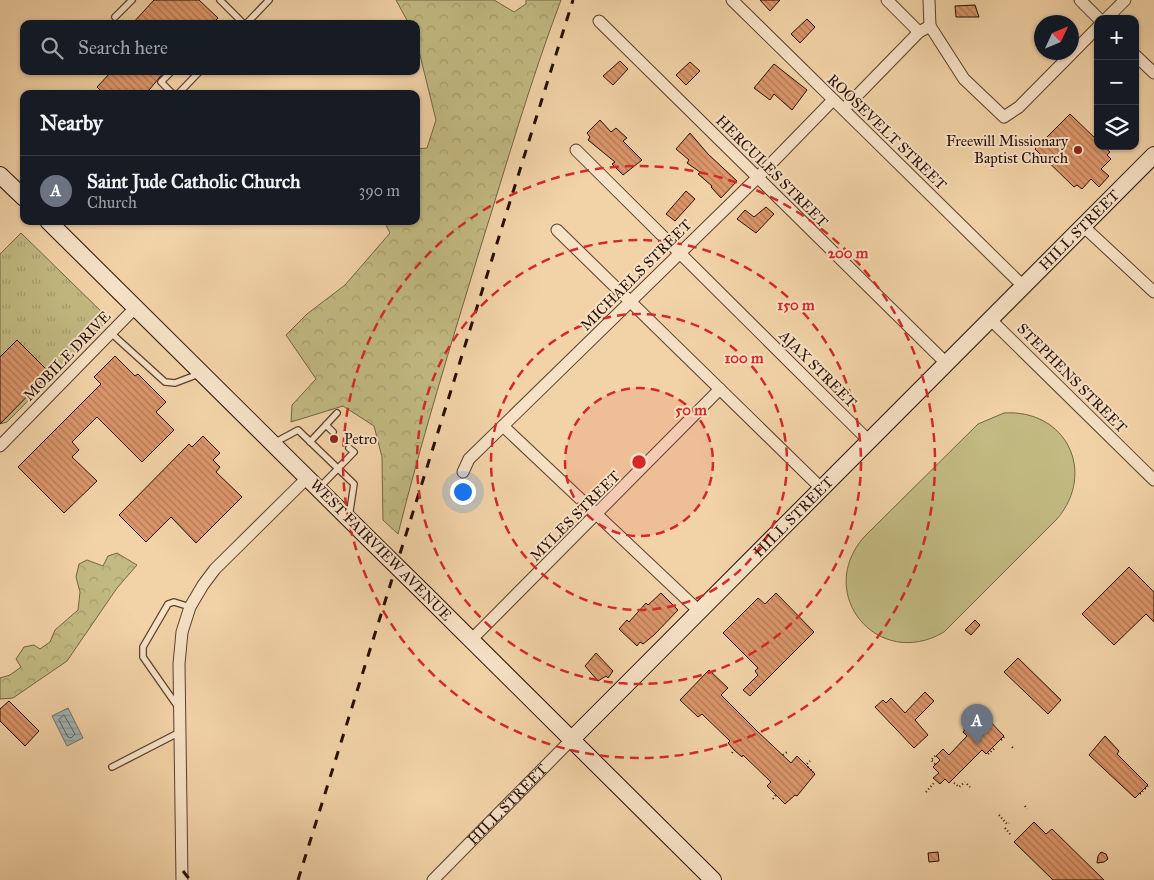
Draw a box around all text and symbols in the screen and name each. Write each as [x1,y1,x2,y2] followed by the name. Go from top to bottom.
[1034,15,1079,60] north arrow
[1094,15,1139,150] map controls
[1094,15,1139,60] button: +
[20,20,420,75] search box
[38,34,66,62] icon: search
[78,36,168,59] text: Search here
[1094,60,1139,105] button: −
[824,70,950,194] street label: ROOSEVELT STREET
[1094,105,1139,150] button: layers
[40,110,103,136] text: Nearby
[712,111,832,231] street label: HERCULES STREET
[946,132,1069,167] place label: Freewill Missionary Baptist Church
[1072,144,1084,156] marker: Freewill Missionary Baptist Church
[87,170,300,193] text: Saint Jude Catholic Church
[51,181,61,200] text: A
[359,181,400,200] text: 390 m
[1035,186,1123,274] street label: HILL STREET
[87,193,137,212] text: Church
[577,216,695,334] street label: MICHAELS STREET
[828,244,869,262] text: 200 m
[777,296,815,314] text: 150 m
[20,307,115,405] street label: MOBILE DRIVE
[1013,319,1131,437] street label: STEPHENS STREET
[774,326,860,412] street label: AJAX STREET
[724,349,764,367] text: 100 m
[675,401,707,419] text: 50 m
[344,430,377,448] place label: Petro
[328,433,340,445] marker: Petro
[630,453,648,471] centre of rings
[526,467,624,565] street label: MYLES STREET
[750,473,837,561] street label: HILL STREET
[306,475,456,625] street label: WEST FAIRVIEW AVENUE
[450,479,476,505] your location
[961,704,993,745] pin: A
[464,760,551,849] street label: HILL STREET

